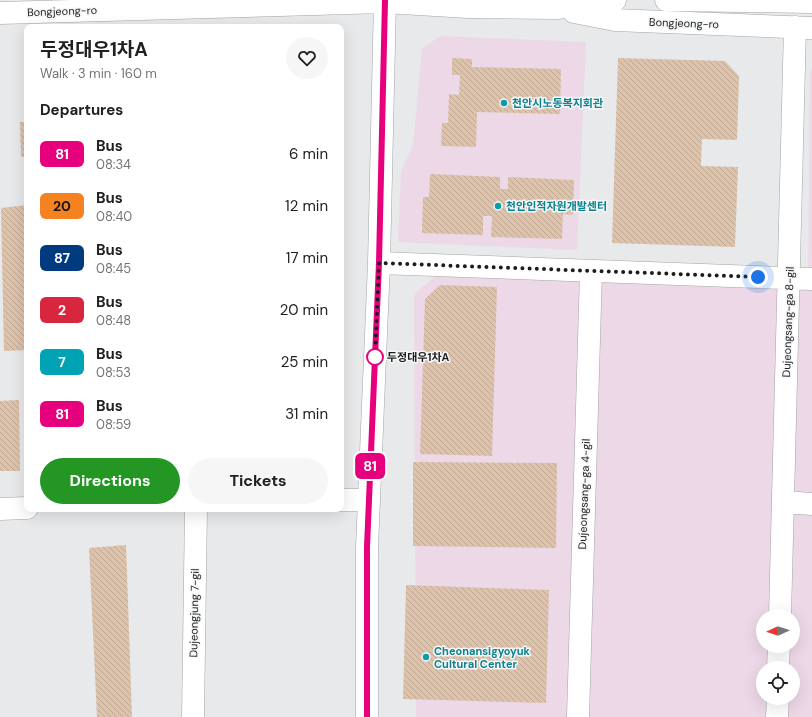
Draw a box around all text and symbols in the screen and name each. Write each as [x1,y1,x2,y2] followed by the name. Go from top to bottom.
[27,3,97,19] street label: Bongjeong-ro
[649,15,719,31] street label: Bongjeong-ro
[40,37,148,62] text: 두정대우1차A
[286,37,328,79] button: heart
[40,65,157,82] text: Walk · 3 min · 160 m
[512,96,603,110] place label: 천안시노동복지회관
[499,98,509,108] marker: 천안시노동복지회관
[40,100,123,120] text: Departures
[96,136,123,156] text: Bus
[289,144,328,164] text: 6 min
[55,145,69,163] text: 81
[96,156,131,173] text: 08:34
[96,188,123,208] text: Bus
[285,196,328,216] text: 12 min
[53,197,71,215] text: 20
[506,199,607,213] place label: 천안인적자원개발센터
[493,201,503,211] marker: 천안인적자원개발센터
[96,208,132,225] text: 08:40
[96,240,123,260] text: Bus
[286,248,328,268] text: 17 min
[54,249,70,267] text: 87
[96,260,131,277] text: 08:45
[779,266,797,378] street label: Dujeongsang-ga 8-gil
[748,267,768,287] your location
[96,292,123,312] text: Bus
[280,300,328,320] text: 20 min
[58,301,66,319] text: 2
[96,312,131,329] text: 08:48
[96,344,123,364] text: Bus
[366,348,384,366] marker: 두정대우1차A
[387,350,450,364] place label: 두정대우1차A
[281,352,328,372] text: 25 min
[58,353,66,371] text: 7
[96,364,131,381] text: 08:53
[96,396,123,416] text: Bus
[285,404,328,424] text: 31 min
[55,405,69,423] text: 81
[96,416,131,433] text: 08:59
[575,438,593,550] street label: Dujeongsang-ga 4-gil
[352,453,388,479] line badge: 81
[363,457,377,475] text: 81
[40,458,180,504] button: Directions
[188,458,328,504] button: Tickets
[186,568,202,658] street label: Dujeongjung 7-gil
[756,609,800,653] north arrow
[756,609,800,705] map controls
[434,644,530,671] place label: Cheonansigyoyuk Cultural Center
[421,652,431,662] marker: Cheonansigyoyuk Cultural Center
[756,661,800,705] button: locate

